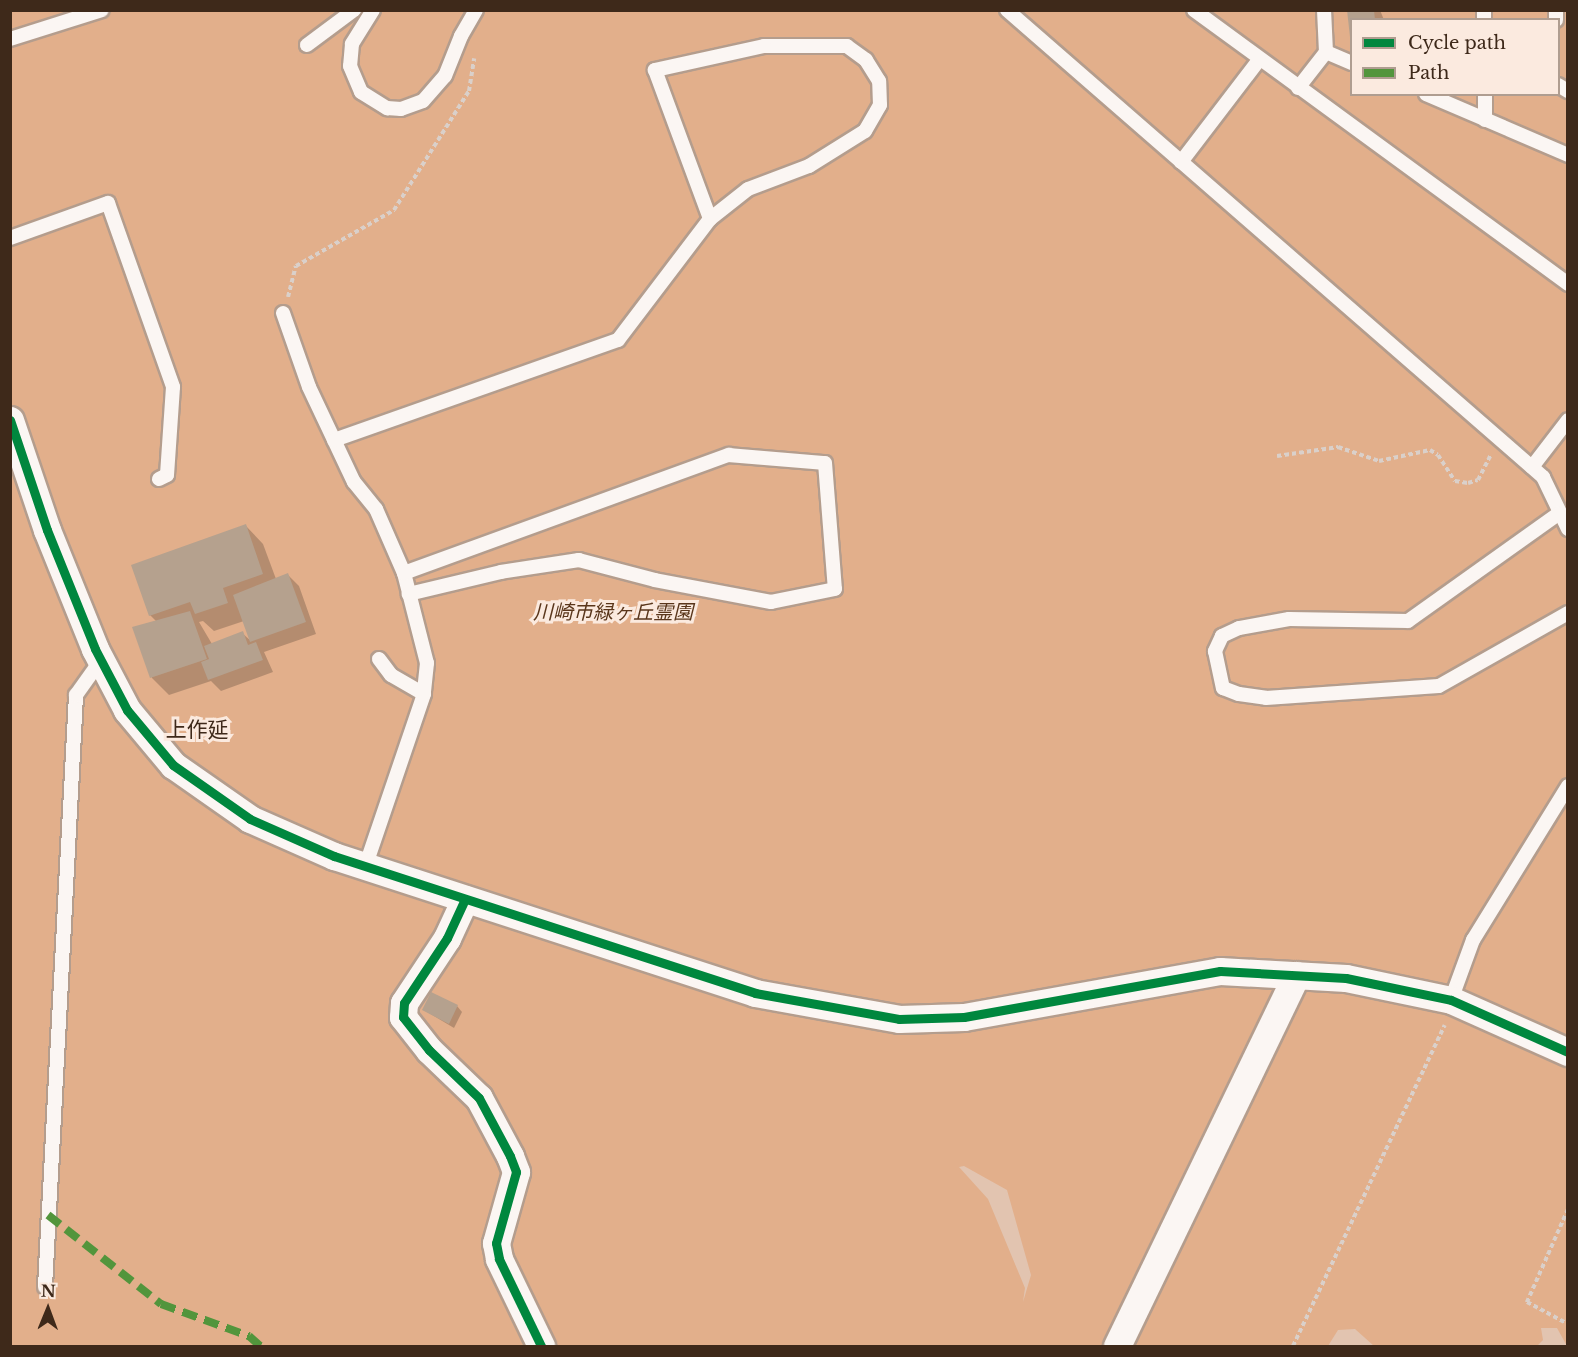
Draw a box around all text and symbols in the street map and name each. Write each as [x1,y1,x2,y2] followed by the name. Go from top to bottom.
[1350,18,1560,96] legend
[1408,32,1506,54] text: Cycle path
[1408,62,1449,84] text: Path
[533,600,693,624] park label: 川崎市緑ヶ丘霊園
[166,717,228,743] district label: 上作延
[18,1279,78,1339] north arrow
[41,1281,56,1301] text: N

